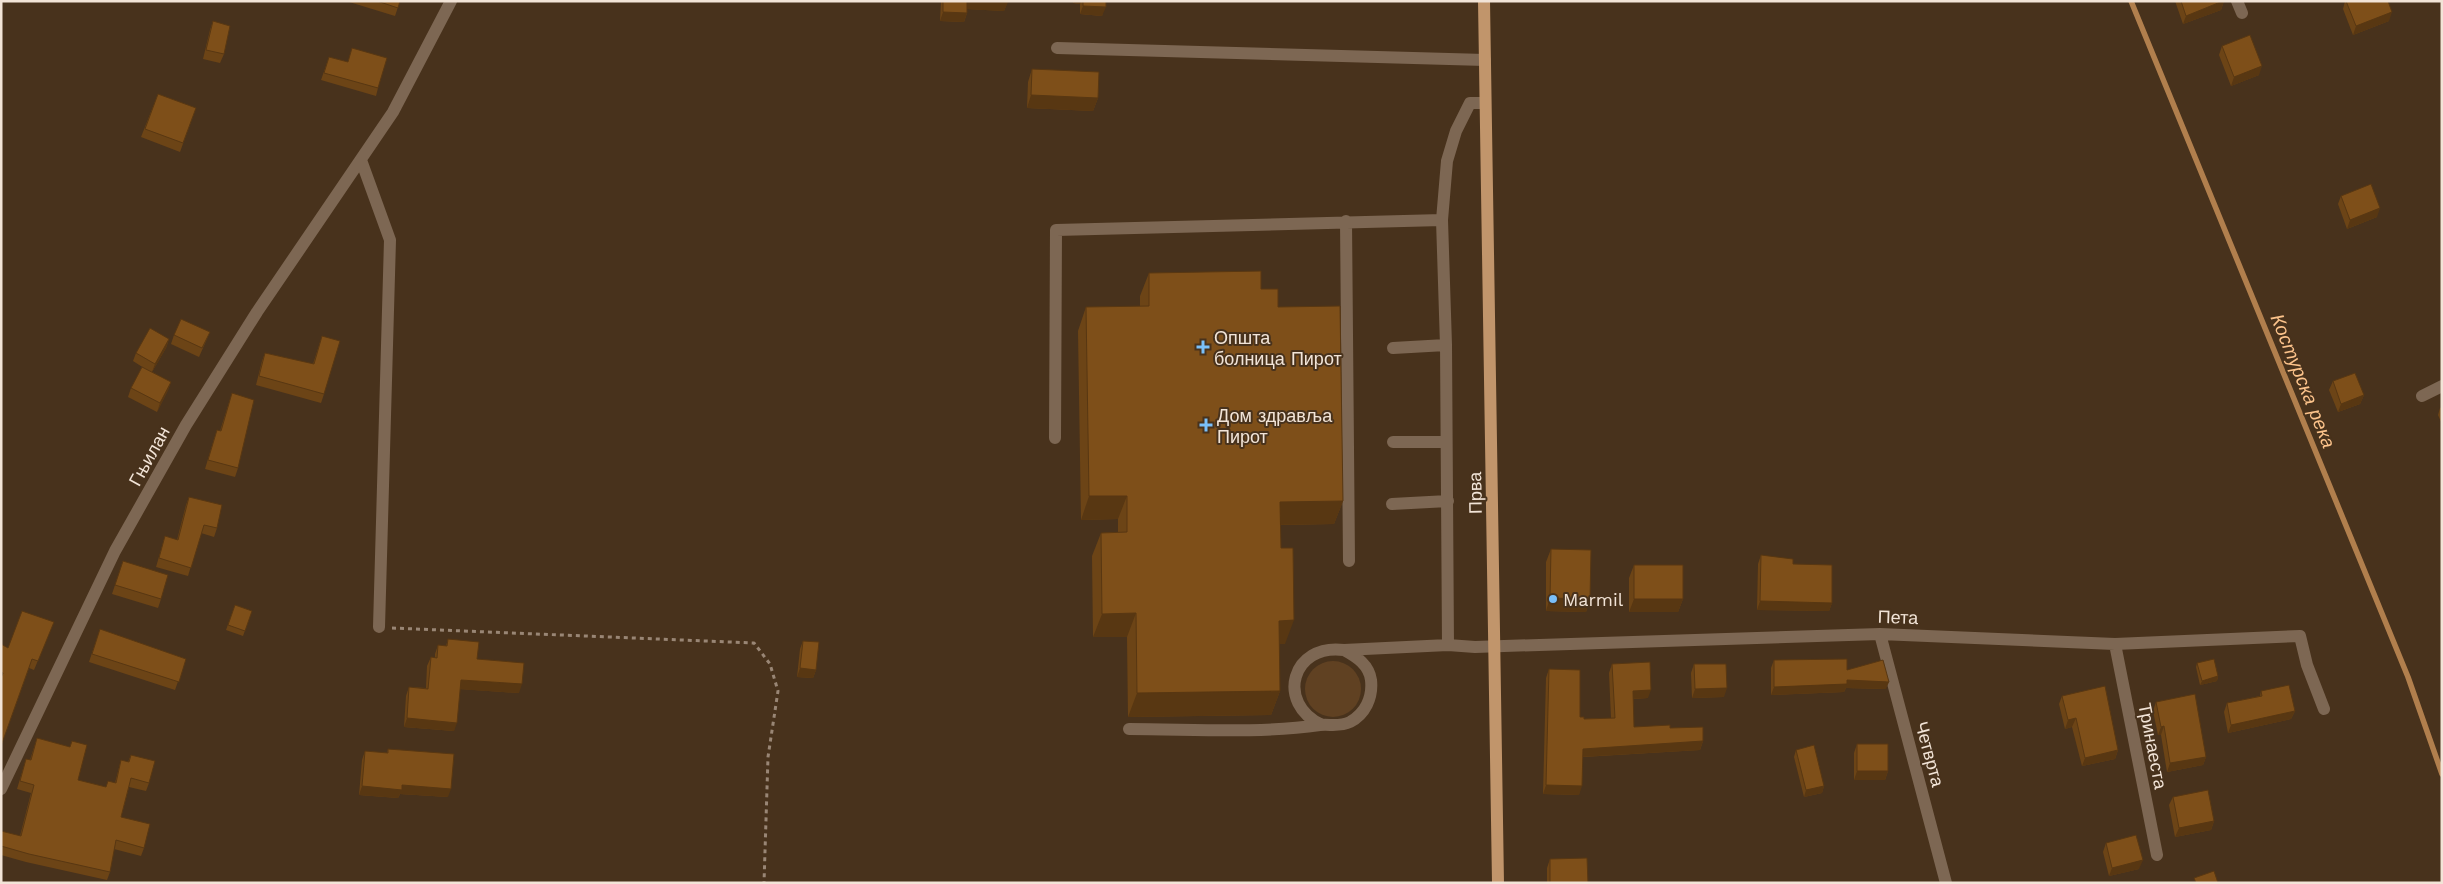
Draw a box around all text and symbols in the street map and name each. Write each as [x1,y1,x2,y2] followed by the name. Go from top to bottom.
[2266,310,2340,452] water label: Костурска река
[1214,327,1342,369] place label: Општа болница Пирот
[1196,340,1210,354] marker: Општа болница Пирот
[1217,405,1333,447] place label: Дом здравља Пирот
[1199,418,1213,432] marker: Дом здравља Пирот
[124,423,174,489] street label: Гњилан
[1464,471,1486,514] street label: Прва
[1563,589,1624,610] place label: Marmil
[1547,593,1559,605] marker: Marmil
[1877,606,1920,628] street label: Пета
[2134,701,2172,792] street label: Тринаеста
[1911,719,1949,790] street label: Четврта

